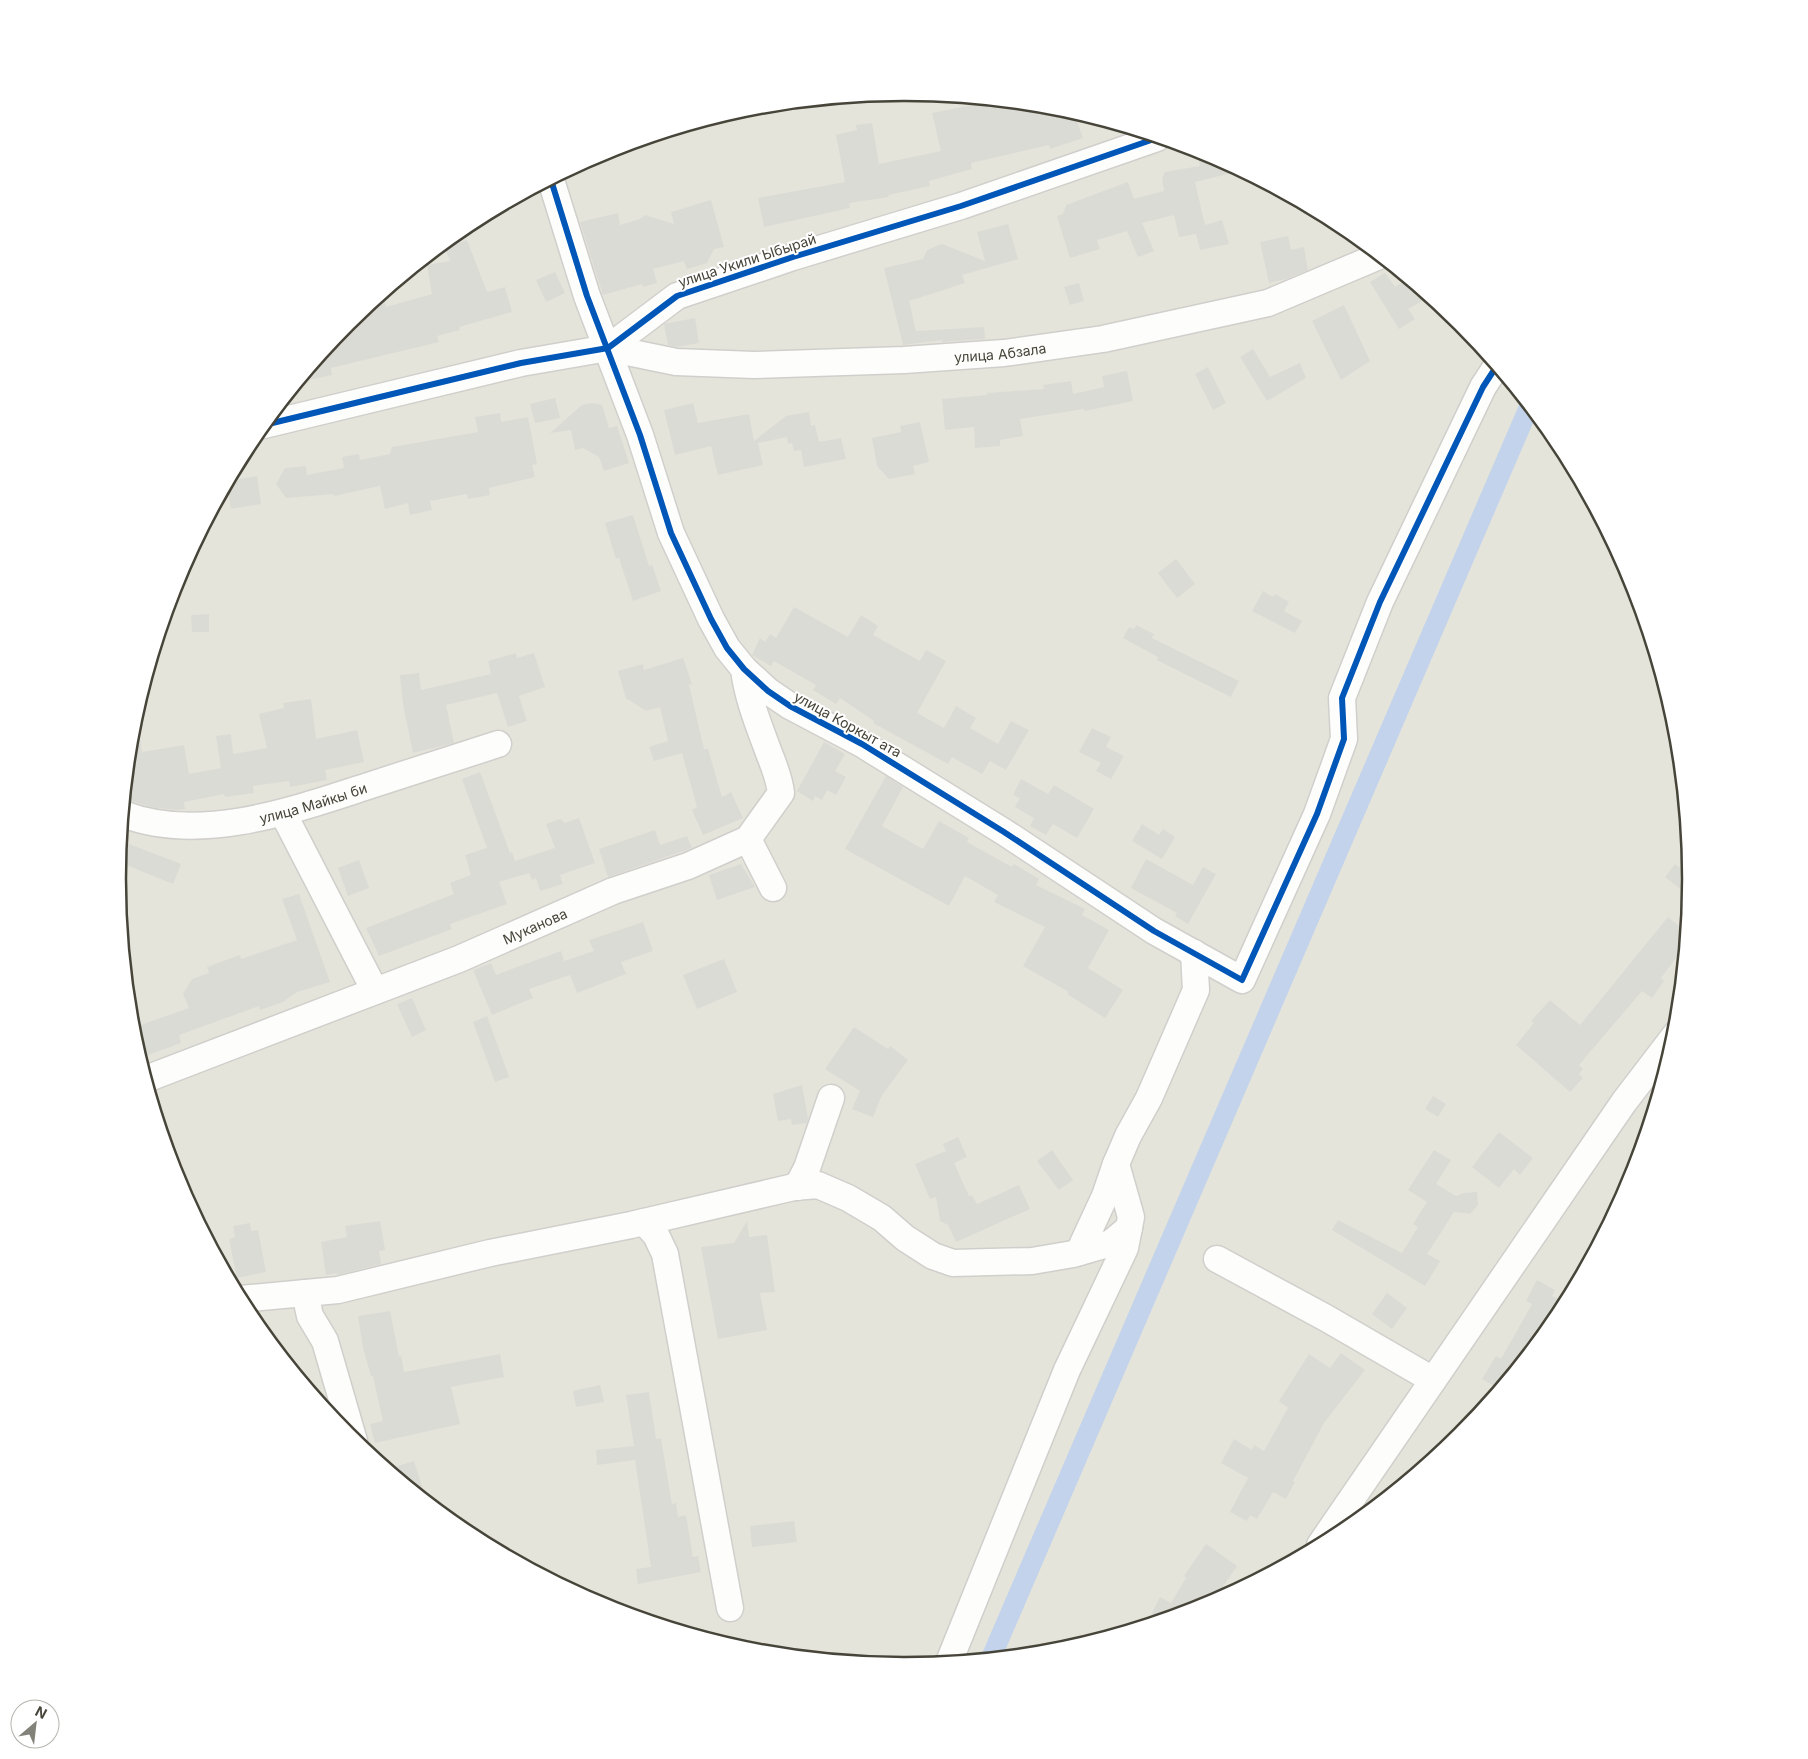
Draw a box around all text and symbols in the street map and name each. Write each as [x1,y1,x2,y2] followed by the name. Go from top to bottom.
[676,230,818,290] street label: улица Укили Ыбырай
[953,339,1047,365] street label: улица Абзала
[791,687,905,761] street label: улица Коркыт ата
[258,779,369,826] street label: улица Майкы би
[500,904,570,947] street label: Муканова
[10,1699,60,1749] north arrow
[33,1702,50,1722] text: N

